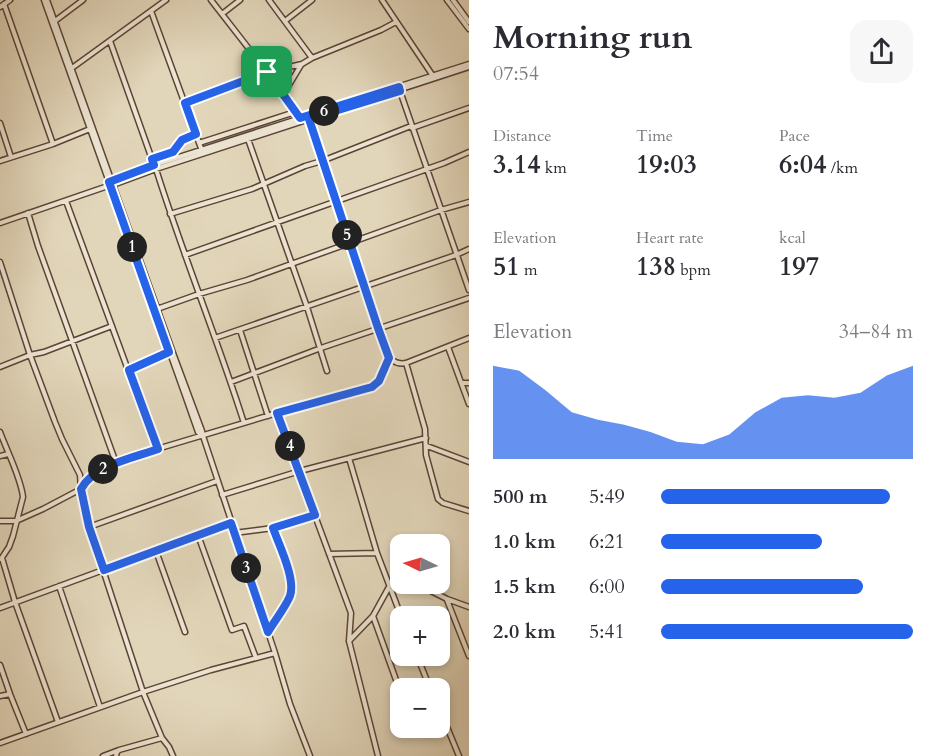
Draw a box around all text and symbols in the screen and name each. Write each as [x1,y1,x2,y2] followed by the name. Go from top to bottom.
[493,15,693,60] text: Morning run
[850,20,913,83] button: share
[241,46,292,97] pin
[250,55,283,88] icon: arrive
[493,60,539,87] text: 07:54
[309,96,339,126] pin: 6
[320,100,328,122] text: 6
[493,125,551,147] text: Distance
[636,125,673,147] text: Time
[779,125,810,147] text: Pace
[493,147,541,182] text: 3.14
[636,147,697,182] text: 19:03
[779,147,827,182] text: 6:04
[541,157,567,179] text: km
[827,157,858,179] text: /km
[332,220,362,250] pin: 5
[343,224,351,246] text: 5
[493,227,557,249] text: Elevation
[636,227,704,249] text: Heart rate
[779,227,806,249] text: kcal
[117,232,147,262] pin: 1
[128,236,136,258] text: 1
[493,249,520,284] text: 51
[636,249,676,284] text: 138
[779,249,819,284] text: 197
[520,259,537,281] text: m
[676,259,711,281] text: bpm
[493,318,572,345] text: Elevation
[839,318,913,345] text: 34–84 m
[275,431,305,461] pin: 4
[286,435,294,457] text: 4
[88,454,118,484] pin: 2
[99,458,107,480] text: 2
[493,483,548,510] text: 500 m
[589,483,625,510] text: 5:49
[493,528,556,555] text: 1.0 km
[589,528,625,555] text: 6:21
[390,534,450,594] north arrow
[390,534,450,738] map controls
[231,553,261,583] pin: 3
[242,557,250,579] text: 3
[493,573,556,600] text: 1.5 km
[589,573,625,600] text: 6:00
[390,606,450,666] button: +
[493,618,556,645] text: 2.0 km
[589,618,625,645] text: 5:41
[390,678,450,738] button: −

